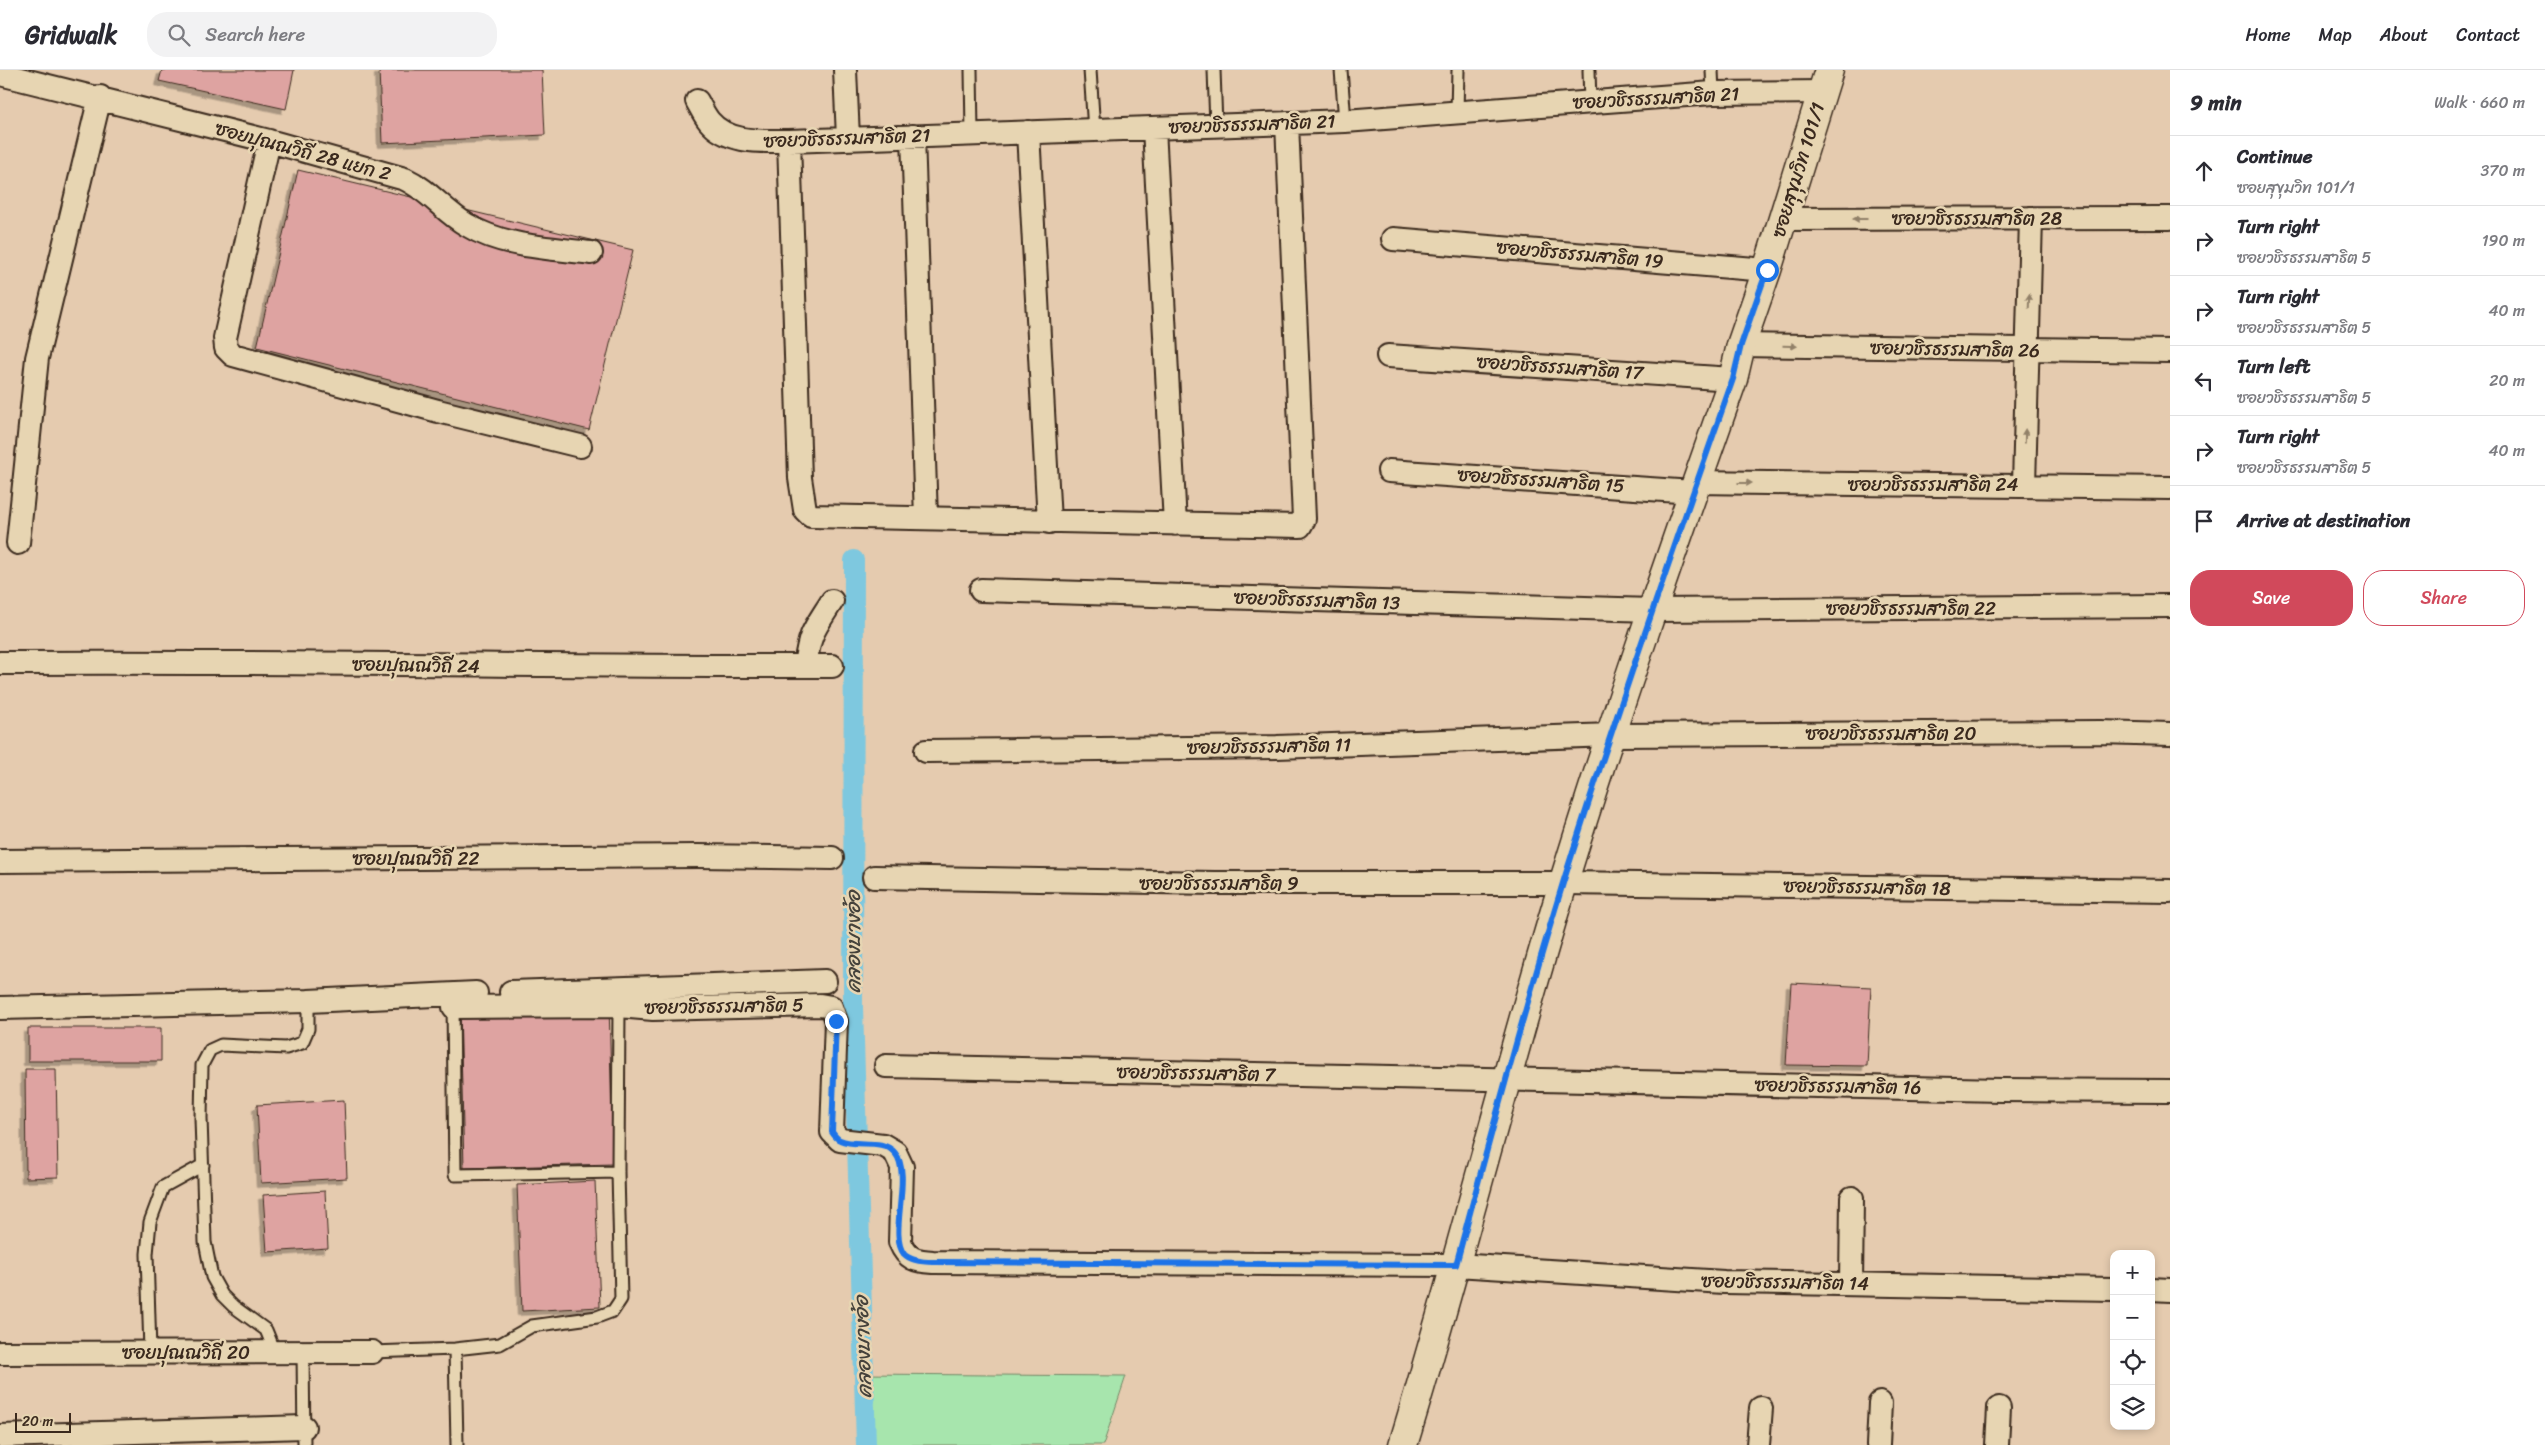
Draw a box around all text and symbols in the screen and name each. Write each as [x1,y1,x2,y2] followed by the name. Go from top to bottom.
[147,12,497,57] search box
[25,14,117,56] text: Gridwalk
[205,18,305,51] text: Search here
[2246,19,2291,51] text: Home
[2319,19,2352,51] text: Map
[2380,19,2428,51] text: About
[2456,19,2520,51] text: Contact
[165,21,193,49] icon: search
[1572,77,1740,119] street label: ซอยวชิรธรรมสาธิต 21
[2190,84,2242,122] text: 9 min
[2434,88,2525,117] text: Walk · 660 m
[1762,98,1834,242] street label: ซอยสุขุมวิท 101/1
[1168,105,1336,143] street label: ซอยวชิรธรรมสาธิต 21
[211,112,395,190] street label: ซอยปุณณวิถี 28 แยก 2
[763,119,931,157] street label: ซอยวชิรธรรมสาธิต 21
[2237,140,2313,173] text: Continue
[2481,156,2525,185] text: 370 m
[2190,157,2218,185] icon: ahead
[2237,173,2355,202] text: ซอยสุขุมวิท 101/1
[1892,202,2063,235] street label: ซอยวชิรธรรมสาธิต 28
[2237,210,2319,243] text: Turn right
[1851,215,1867,223] one-way arrow
[2482,226,2525,255] text: 190 m
[2190,227,2218,255] icon: right
[1495,230,1665,278] street label: ซอยวชิรธรรมสาธิต 19
[2237,243,2371,272] text: ซอยวชิรธรรมสาธิต 5
[1756,259,1779,282] route start
[2237,280,2319,313] text: Turn right
[2025,293,2033,309] one-way arrow
[2488,296,2525,325] text: 40 m
[2190,297,2218,325] icon: right
[2237,313,2371,342] text: ซอยวชิรธรรมสาธิต 5
[1870,331,2040,367] street label: ซอยวชิรธรรมสาธิต 26
[1782,342,1798,350] one-way arrow
[1476,345,1646,389] street label: ซอยวชิรธรรมสาธิต 17
[2237,350,2310,383] text: Turn left
[2489,366,2525,395] text: 20 m
[2190,367,2218,395] icon: left
[2237,383,2371,412] text: ซอยวชิรธรรมสาธิต 5
[2237,420,2319,453] text: Turn right
[2021,428,2029,444] one-way arrow
[2488,436,2525,465] text: 40 m
[2190,437,2218,465] icon: right
[2237,453,2371,482] text: ซอยวชิรธรรมสาธิต 5
[1456,458,1626,502] street label: ซอยวชิรธรรมสาธิต 15
[1848,468,2018,501] street label: ซอยวชิรธรรมสาธิต 24
[1737,479,1753,487] one-way arrow
[2237,504,2410,537] text: Arrive at destination
[2190,507,2218,535] icon: arrive
[2190,570,2353,626] button: Save
[2363,570,2525,626] button: Share
[1233,581,1401,619] street label: ซอยวชิรธรรมสาธิต 13
[1826,592,1996,625] street label: ซอยวชิรธรรมสาธิต 22
[352,647,480,683] street label: ซอยปุณณวิถี 24
[1806,717,1976,750] street label: ซอยวชิรธรรมสาธิต 20
[1187,728,1351,764] street label: ซอยวชิรธรรมสาธิต 11
[353,842,479,875] street label: ซอยปุณณวิถี 22
[1139,867,1299,900] street label: ซอยวชิรธรรมสาธิต 9
[1783,869,1952,905] street label: ซอยวชิรธรรมสาธิต 18
[836,889,871,993] water label: คลองบางอ้อ
[644,988,804,1024] street label: ซอยวชิรธรรมสาธิต 5
[825,1010,848,1033] route end
[1116,1055,1277,1091] street label: ซอยวชิรธรรมสาธิต 7
[1754,1068,1922,1104] street label: ซอยวชิรธรรมสาธิต 16
[2110,1250,2155,1430] map controls
[2110,1250,2155,1295] button: +
[1701,1264,1869,1300] street label: ซอยวชิรธรรมสาธิต 14
[844,1294,882,1399] water label: คลองบางอ้อ
[2110,1295,2155,1340] button: −
[122,1336,250,1369] street label: ซอยปุณณวิถี 20
[2110,1340,2155,1385] button: locate
[2110,1385,2155,1430] button: layers
[22,1409,53,1434] text: 20 m
[15,1410,71,1433] scale bar

